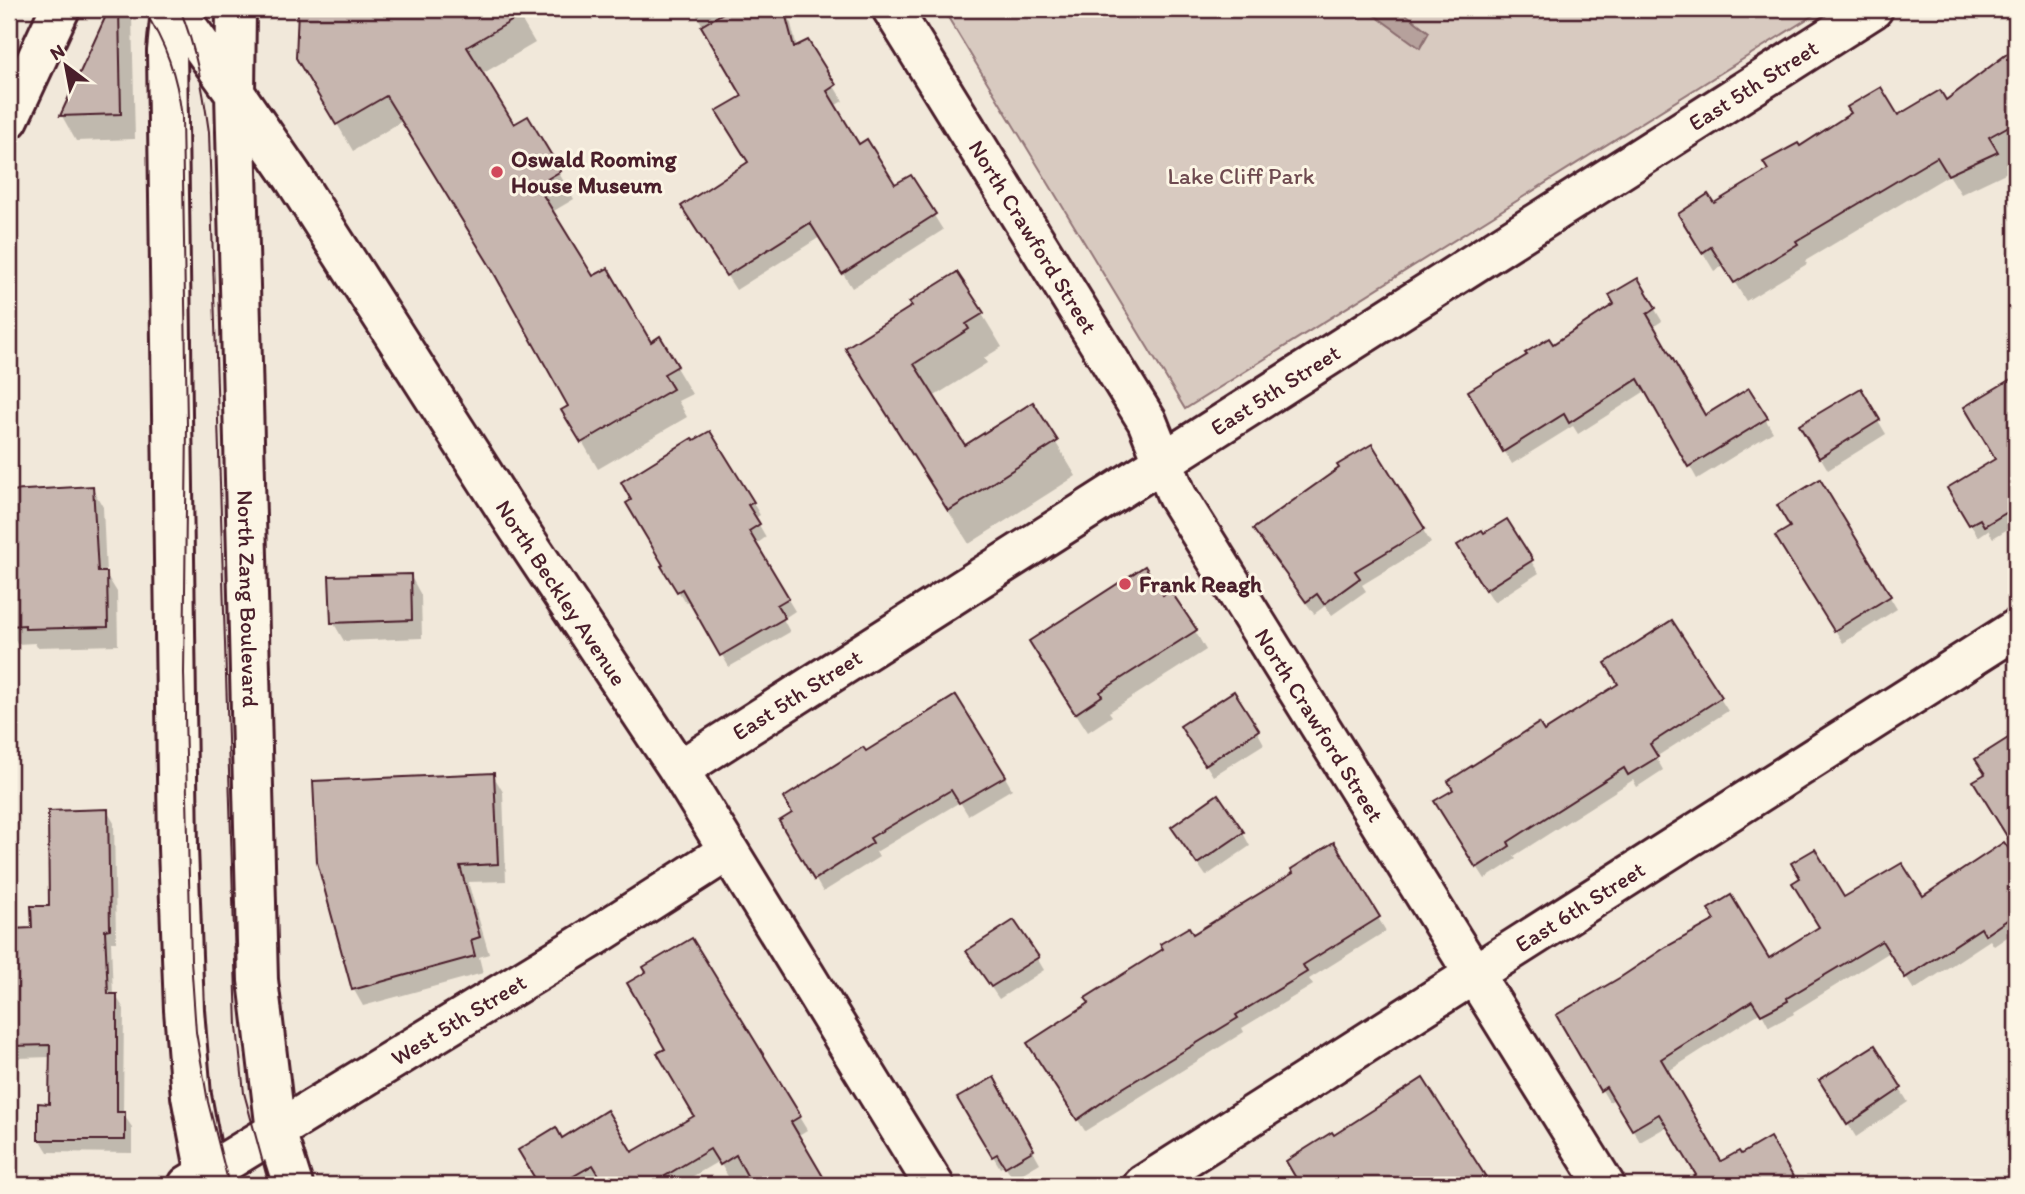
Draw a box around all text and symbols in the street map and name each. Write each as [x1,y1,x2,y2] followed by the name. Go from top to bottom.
[32,32,102,102] north arrow
[1683,34,1823,137] street label: East 5th Street
[46,39,69,65] text: N
[963,135,1104,339] street label: North Crawford Street
[511,145,678,199] place label: Oswald Rooming House Museum
[1167,162,1315,190] park label: Lake Cliff Park
[489,164,505,180] marker: Oswald Rooming House Museum
[1205,338,1345,442] street label: East 5th Street
[231,490,265,708] street label: North Zang Boulevard
[490,495,633,691] street label: North Beckley Avenue
[1139,570,1262,598] place label: Frank Reagh
[1117,576,1133,592] marker: Frank Reagh
[1249,623,1390,827] street label: North Crawford Street
[727,643,867,746] street label: East 5th Street
[1510,855,1650,958] street label: East 6th Street
[386,968,531,1072] street label: West 5th Street

